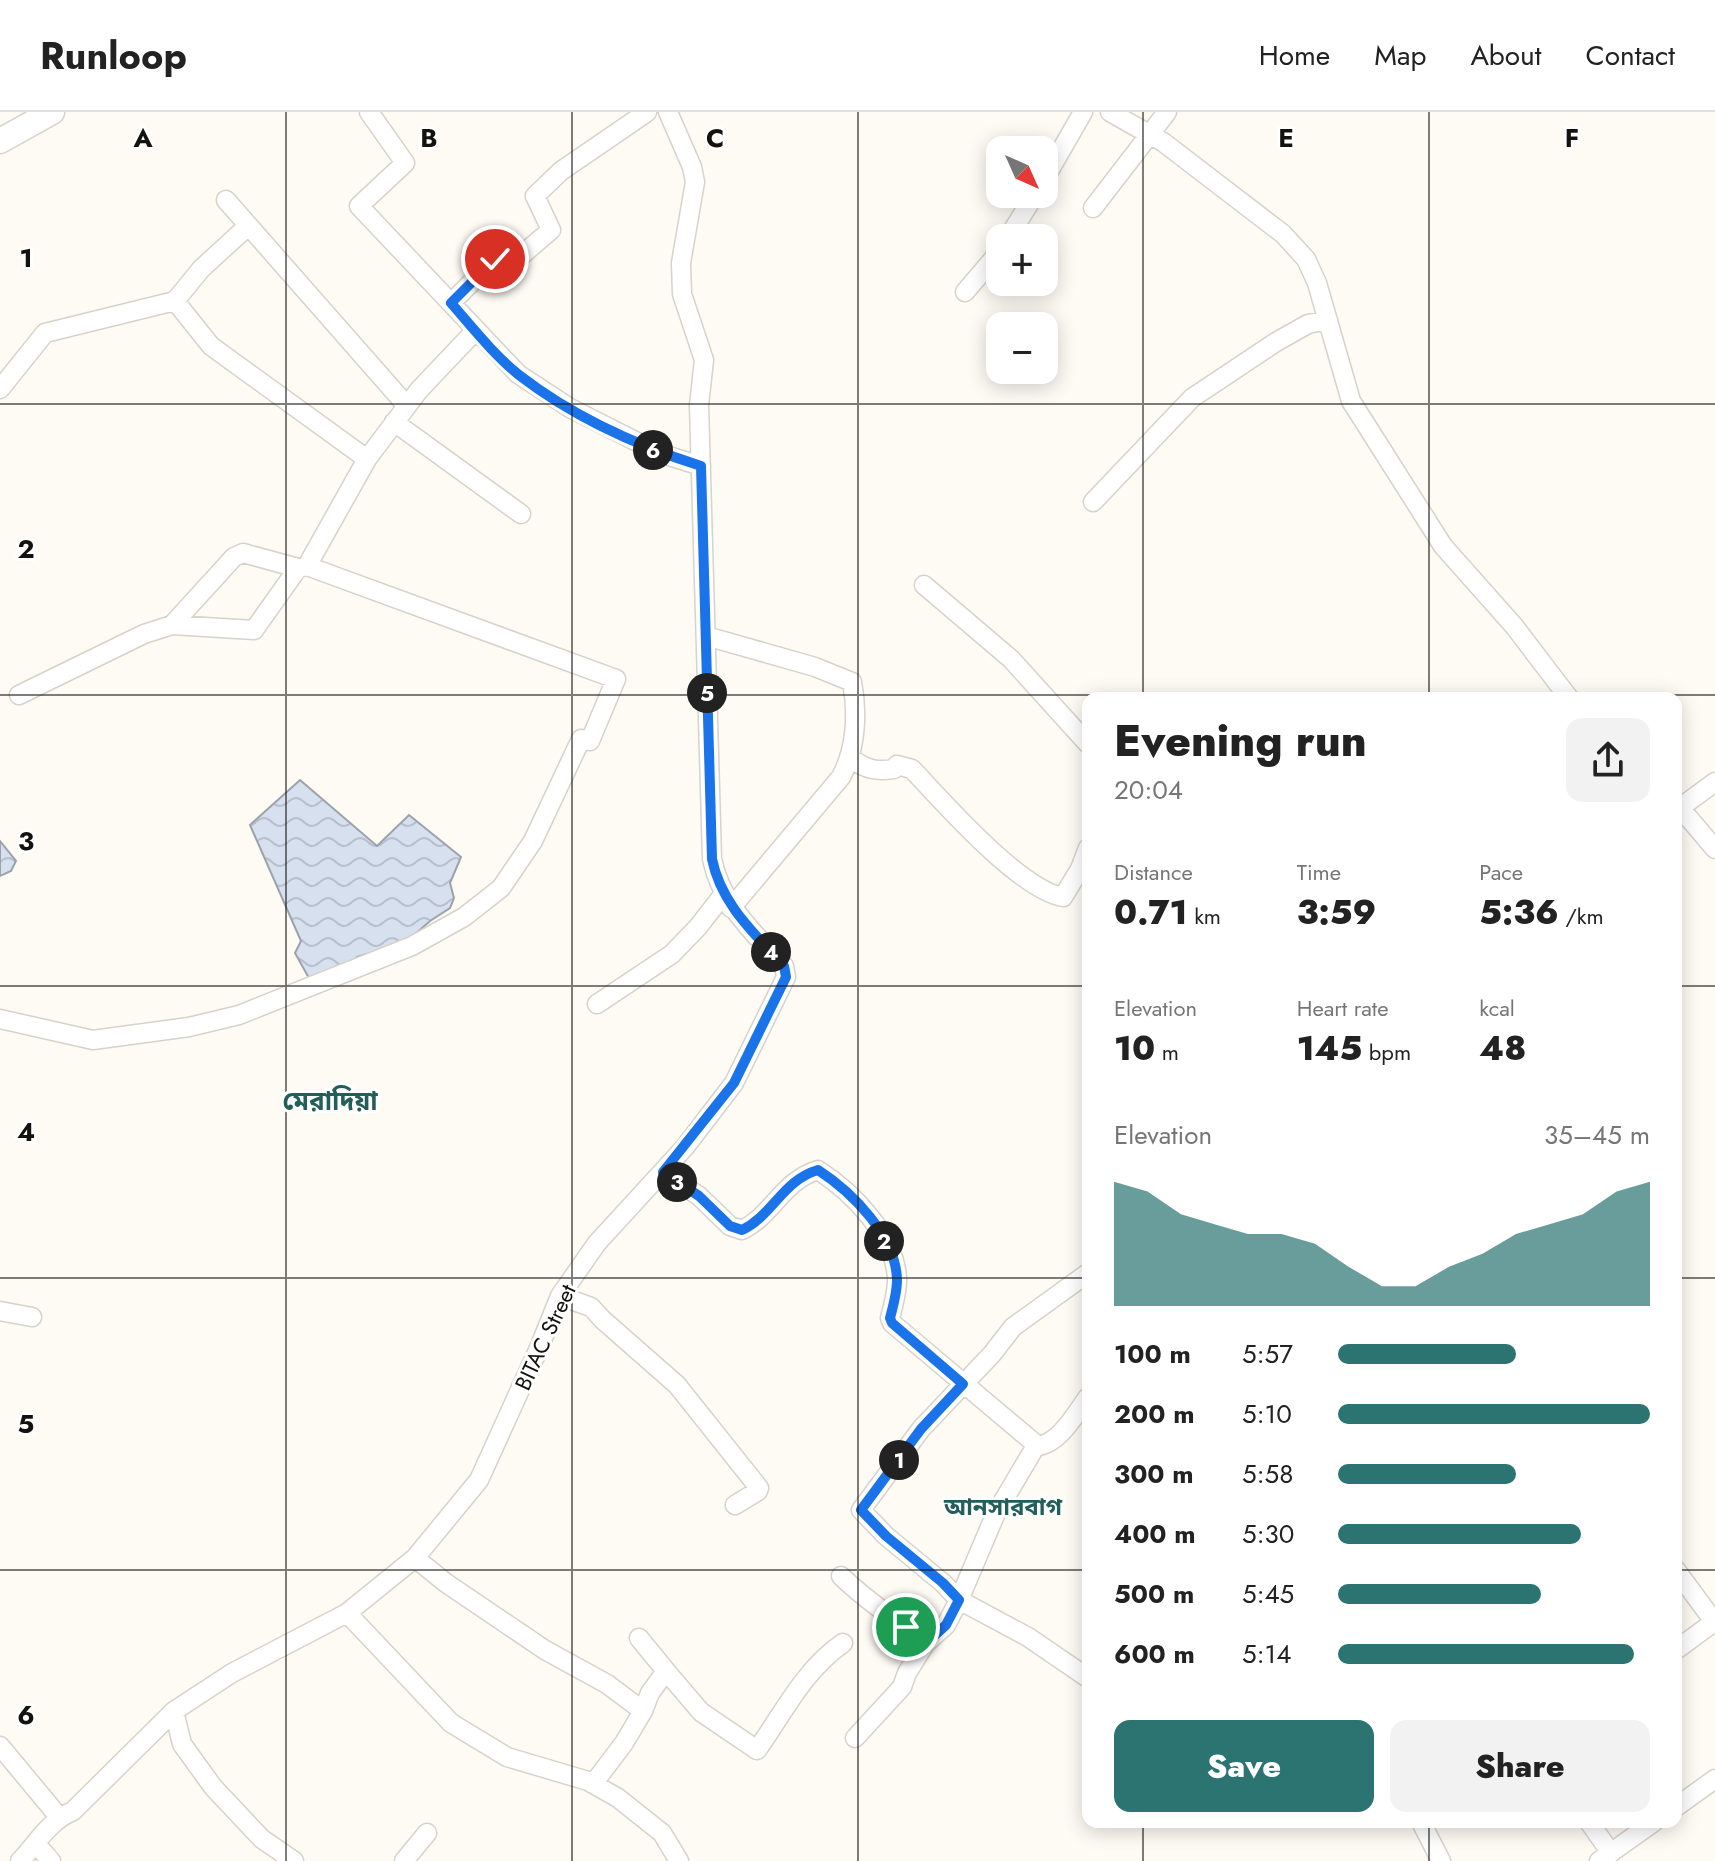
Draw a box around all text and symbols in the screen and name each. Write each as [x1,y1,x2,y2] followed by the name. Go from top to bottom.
[40,28,187,83] text: Runloop
[1259,35,1330,76] text: Home
[1374,35,1426,76] text: Map
[1470,35,1542,76] text: About
[1586,35,1675,76] text: Contact
[132,119,153,157] text: A
[420,119,438,157] text: B
[706,119,724,157] text: C
[1278,119,1294,157] text: E
[1565,119,1579,157] text: F
[986,136,1058,208] north arrow
[986,136,1058,384] map controls
[986,224,1058,296] button: +
[461,225,529,293] pin
[473,237,517,281] icon: check
[19,239,33,277] text: 1
[986,312,1058,384] button: −
[633,430,673,470] pin: 6
[646,434,660,466] text: 6
[17,530,35,568] text: 2
[687,673,727,713] pin: 5
[700,677,714,709] text: 5
[1114,709,1367,773] text: Evening run
[1566,718,1650,802] button: share
[1114,771,1183,809] text: 20:04
[18,822,34,860] text: 3
[1114,856,1193,888] text: Distance
[1297,856,1341,888] text: Time
[1479,856,1523,888] text: Pace
[1114,888,1188,937] text: 0.71
[1297,888,1376,937] text: 3:59
[1479,888,1559,937] text: 5:36
[1188,900,1221,932] text: km
[1559,900,1604,932] text: /km
[751,932,791,972] pin: 4
[763,936,779,968] text: 4
[1114,992,1197,1024] text: Elevation
[1297,992,1388,1024] text: Heart rate
[1479,992,1515,1024] text: kcal
[1114,1024,1155,1073] text: 10
[1297,1024,1362,1073] text: 145
[1479,1024,1526,1073] text: 48
[1155,1036,1179,1068] text: m
[1362,1036,1411,1068] text: bpm
[282,1082,378,1120] district label: মেরাদিয়া
[17,1113,35,1151] text: 4
[1114,1116,1212,1154] text: Elevation
[1544,1116,1650,1154] text: 35–45 m
[657,1162,697,1202] pin: 3
[670,1166,684,1198] text: 3
[864,1221,904,1261] pin: 2
[877,1225,891,1257] text: 2
[506,1278,584,1395] street label: BITAC Street
[1114,1335,1191,1373] text: 100 m
[1242,1335,1293,1373] text: 5:57
[1114,1395,1195,1433] text: 200 m
[1242,1395,1292,1433] text: 5:10
[18,1405,34,1443] text: 5
[879,1440,919,1480] pin: 1
[893,1444,905,1476] text: 1
[1114,1455,1194,1493] text: 300 m
[1242,1455,1293,1493] text: 5:58
[943,1489,1063,1524] district label: আনসারবাগ
[1114,1515,1196,1553] text: 400 m
[1242,1515,1294,1553] text: 5:30
[1114,1575,1194,1613] text: 500 m
[1242,1575,1294,1613] text: 5:45
[872,1593,940,1661] pin
[884,1605,928,1649] icon: arrive
[1114,1635,1195,1673] text: 600 m
[1242,1635,1291,1673] text: 5:14
[17,1696,35,1734] text: 6
[1114,1720,1374,1812] button: Save
[1390,1720,1650,1812] button: Share

